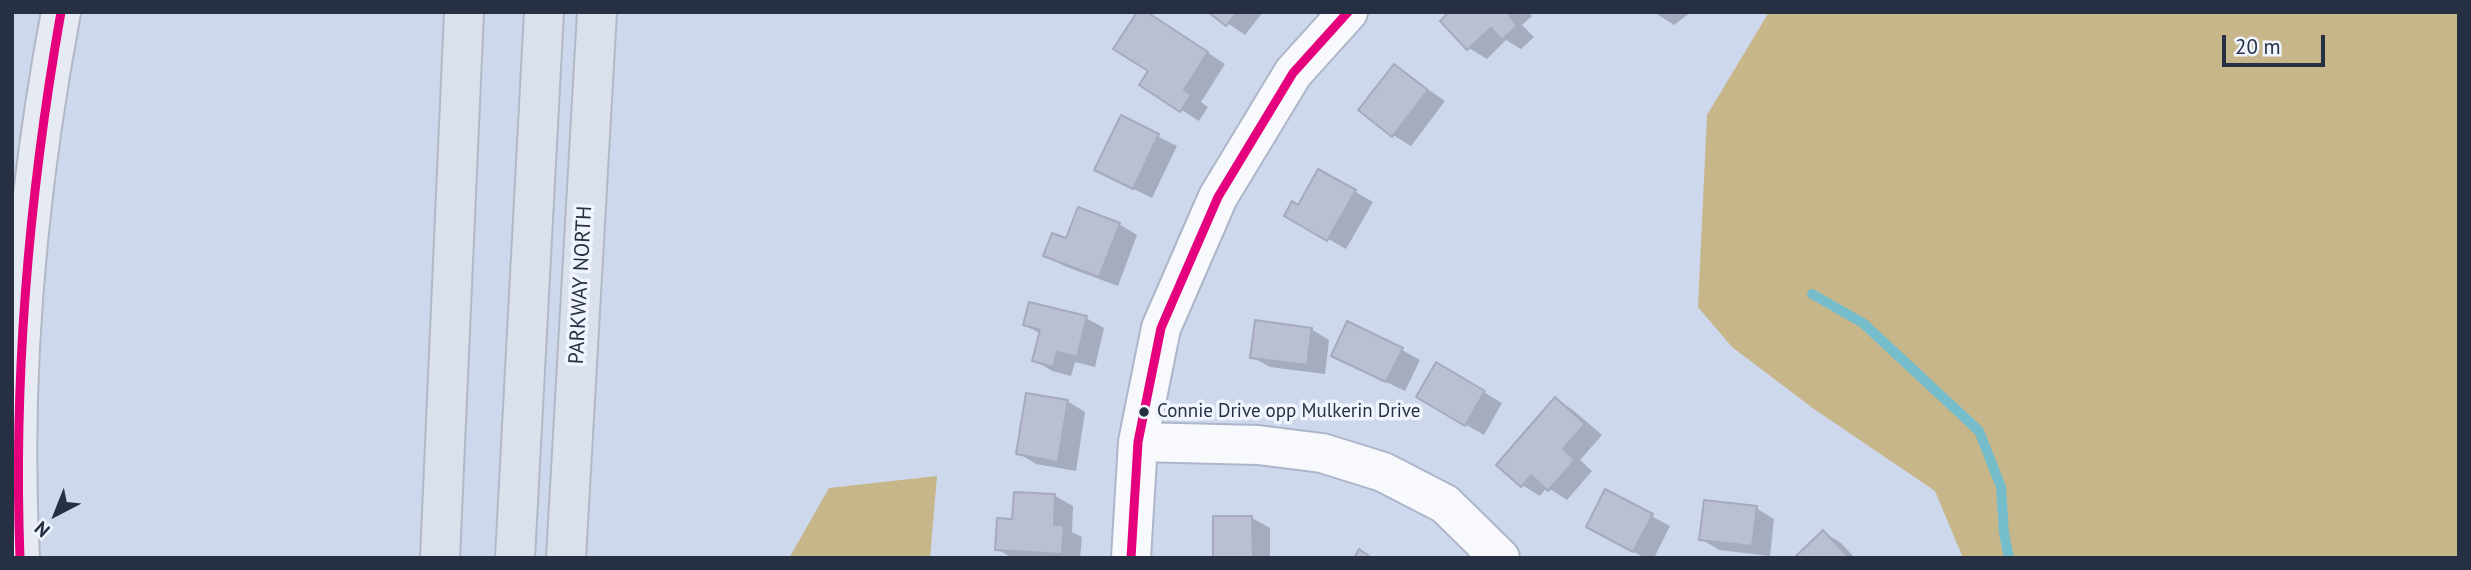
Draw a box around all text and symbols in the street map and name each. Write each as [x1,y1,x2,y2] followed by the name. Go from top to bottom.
[2226,21,2329,65] scale bar
[2235,33,2281,60] text: 20 m
[564,205,598,365] street label: PARKWAY NORTH
[1157,401,1420,423] place label: Connie Drive opp Mulkerin Drive
[1137,405,1151,419] marker: Connie Drive opp Mulkerin Drive
[21,479,91,549] north arrow
[29,517,55,543] text: N

